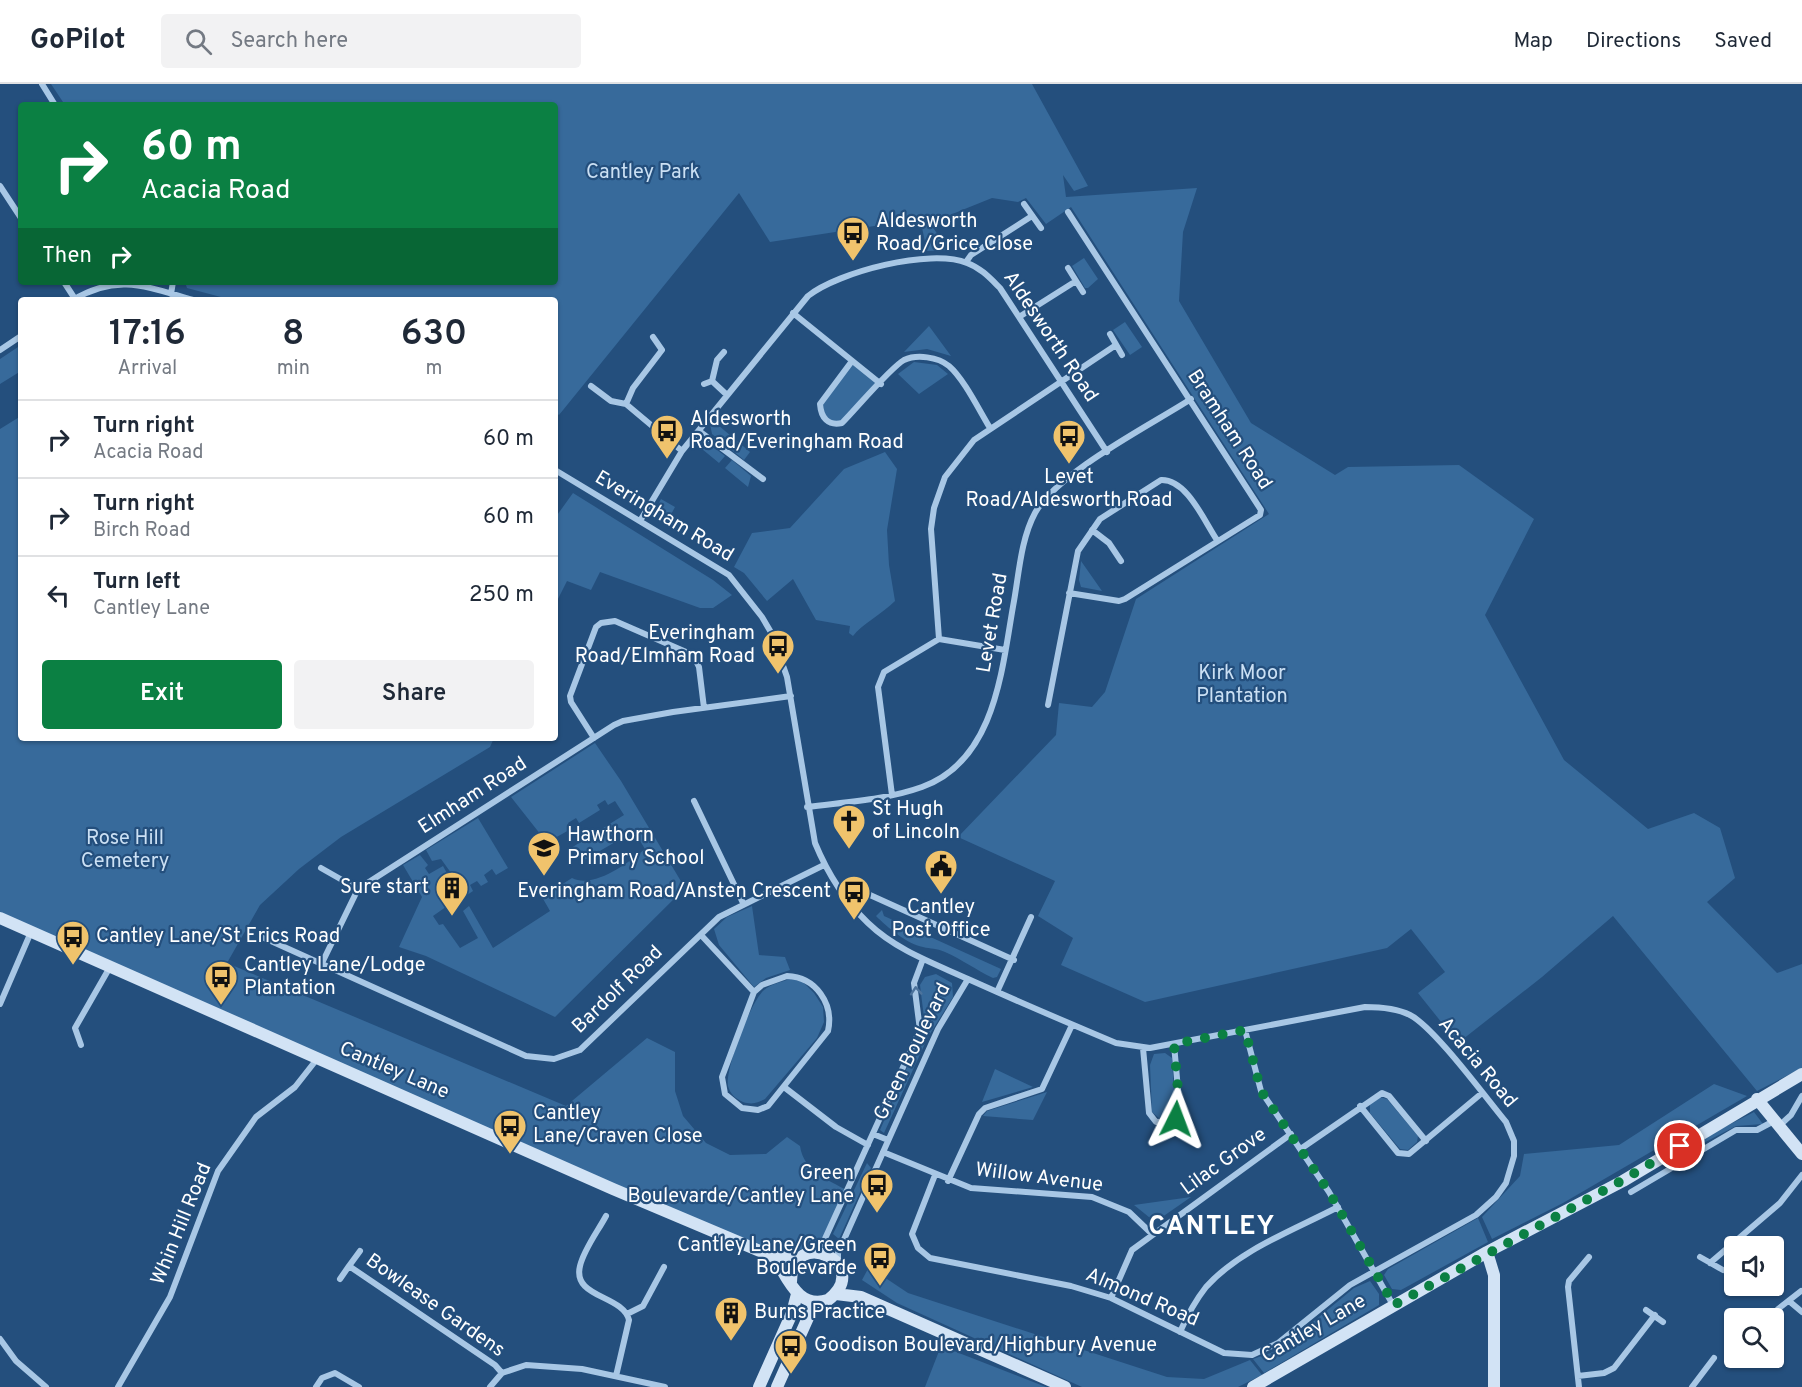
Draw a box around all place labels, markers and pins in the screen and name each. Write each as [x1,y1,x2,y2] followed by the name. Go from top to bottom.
[876,209,1033,258] place label: Aldesworth Road/Grice Close
[835,215,871,262] bus stop icon: Aldesworth Road/Grice Close
[690,407,904,456] place label: Aldesworth Road/Everingham Road
[649,413,685,460] bus stop icon: Aldesworth Road/Everingham Road
[1051,418,1087,465] bus stop icon: Levet Road/Aldesworth Road
[966,465,1172,514] place label: Levet Road/Aldesworth Road
[575,621,755,670] place label: Everingham Road/Elmham Road
[760,628,796,675] bus stop icon: Everingham Road/Elmham Road
[872,797,960,846] place label: St Hugh of Lincoln
[831,803,867,850] church icon: St Hugh of Lincoln
[567,823,704,872] place label: Hawthorn Primary School
[526,830,562,877] school or university icon: Hawthorn Primary School
[923,848,959,895] public building icon: Cantley Post Office
[434,870,470,917] building icon: Sure start
[836,874,872,921] bus stop icon: Everingham Road/Ansten Crescent
[340,875,429,901] place label: Sure start
[517,879,831,905] place label: Everingham Road/Ansten Crescent
[891,895,991,944] place label: Cantley Post Office
[55,919,91,966] bus stop icon: Cantley Lane/St Erics Road
[96,924,340,950] place label: Cantley Lane/St Erics Road
[244,953,426,1002] place label: Cantley Lane/Lodge Plantation
[203,959,239,1006] bus stop icon: Cantley Lane/Lodge Plantation
[533,1101,703,1150] place label: Cantley Lane/Craven Close
[492,1108,528,1155] bus stop icon: Cantley Lane/Craven Close
[1654,1120,1705,1171] pin
[627,1161,854,1210] place label: Green Boulevarde/Cantley Lane
[859,1167,895,1214] bus stop icon: Green Boulevarde/Cantley Lane
[677,1233,857,1282] place label: Cantley Lane/Green Boulevarde
[862,1240,898,1287] bus stop icon: Cantley Lane/Green Boulevarde
[713,1295,749,1342] building icon: Burns Practice
[754,1300,885,1326] place label: Burns Practice
[773,1328,809,1375] bus stop icon: Goodison Boulevard/Highbury Avenue
[814,1333,1157,1359] place label: Goodison Boulevard/Highbury Avenue

